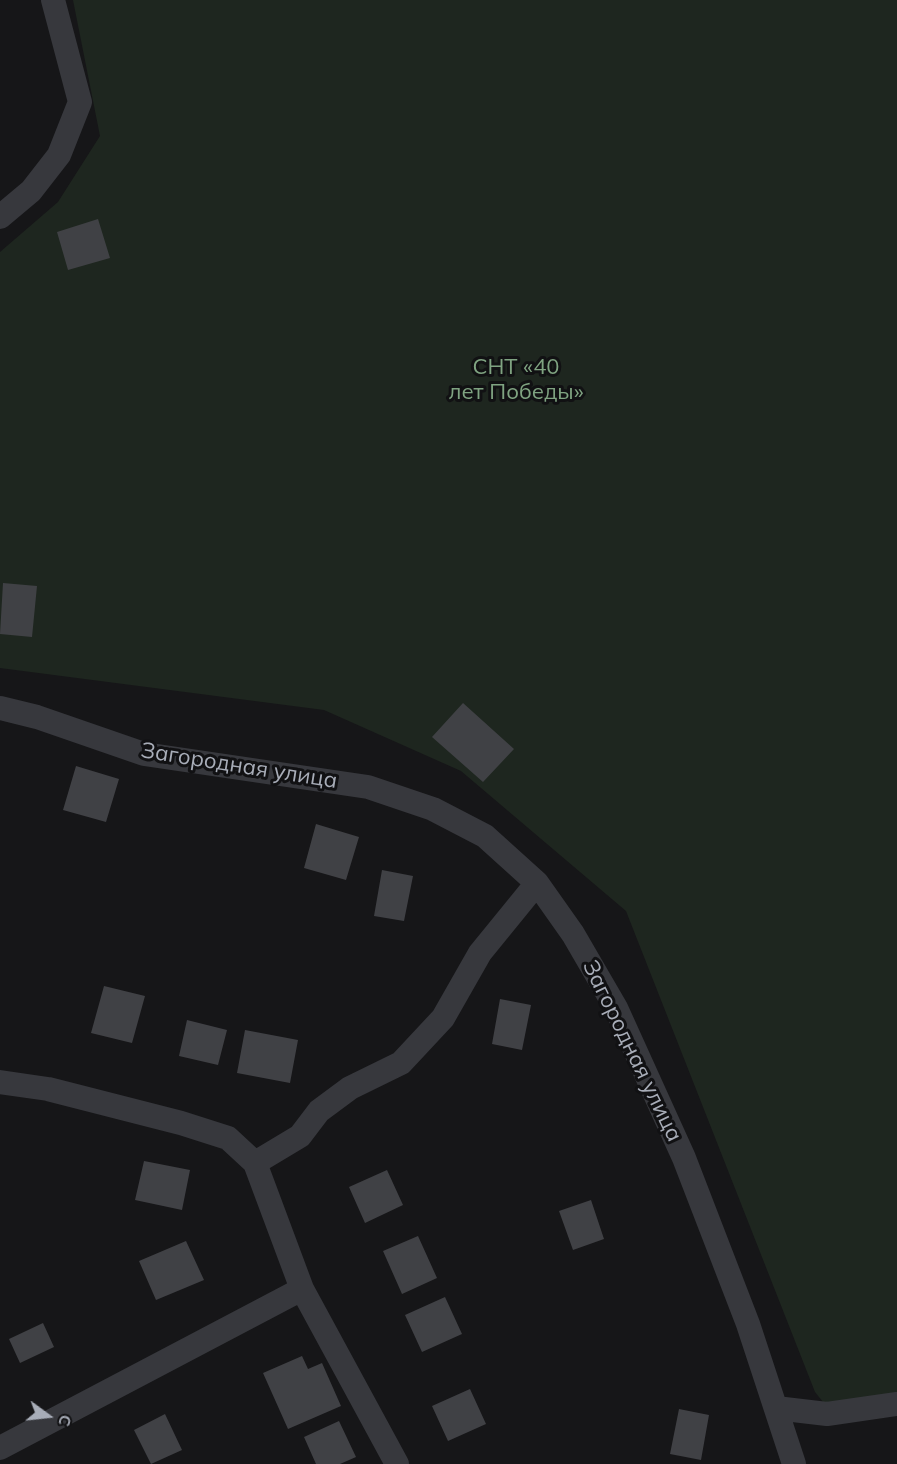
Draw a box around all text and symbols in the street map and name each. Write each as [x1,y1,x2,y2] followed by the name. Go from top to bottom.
[449,354,583,406] park label: СНТ «40 лет Победы»
[139,737,339,795] street label: Загородная улица
[577,956,687,1146] street label: Загородная улица
[18,1386,78,1446] north arrow
[54,1413,76,1429] text: С

